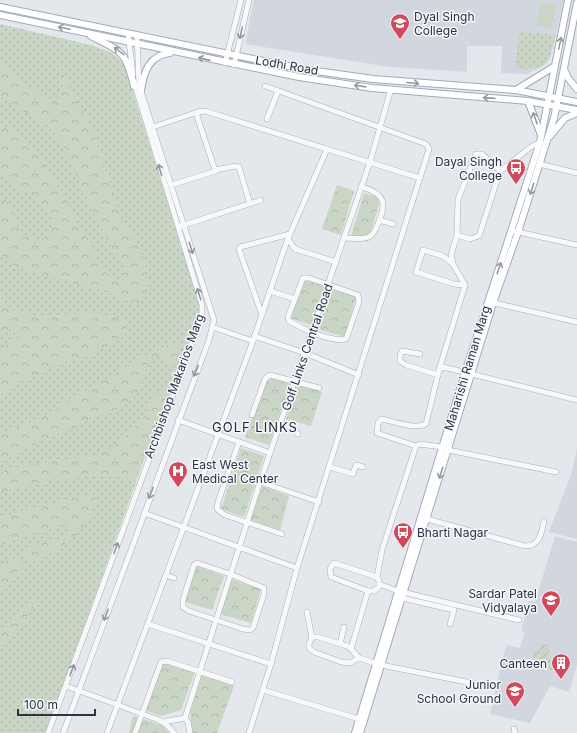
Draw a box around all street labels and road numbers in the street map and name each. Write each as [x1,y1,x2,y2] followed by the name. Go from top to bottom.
[254,52,320,78] street label: Lodhi Road
[278,282,336,412] street label: Golf Links Central Road
[441,304,493,432] street label: Maharishi Raman Marg
[141,312,207,460] street label: Archbishop Makarios Marg

